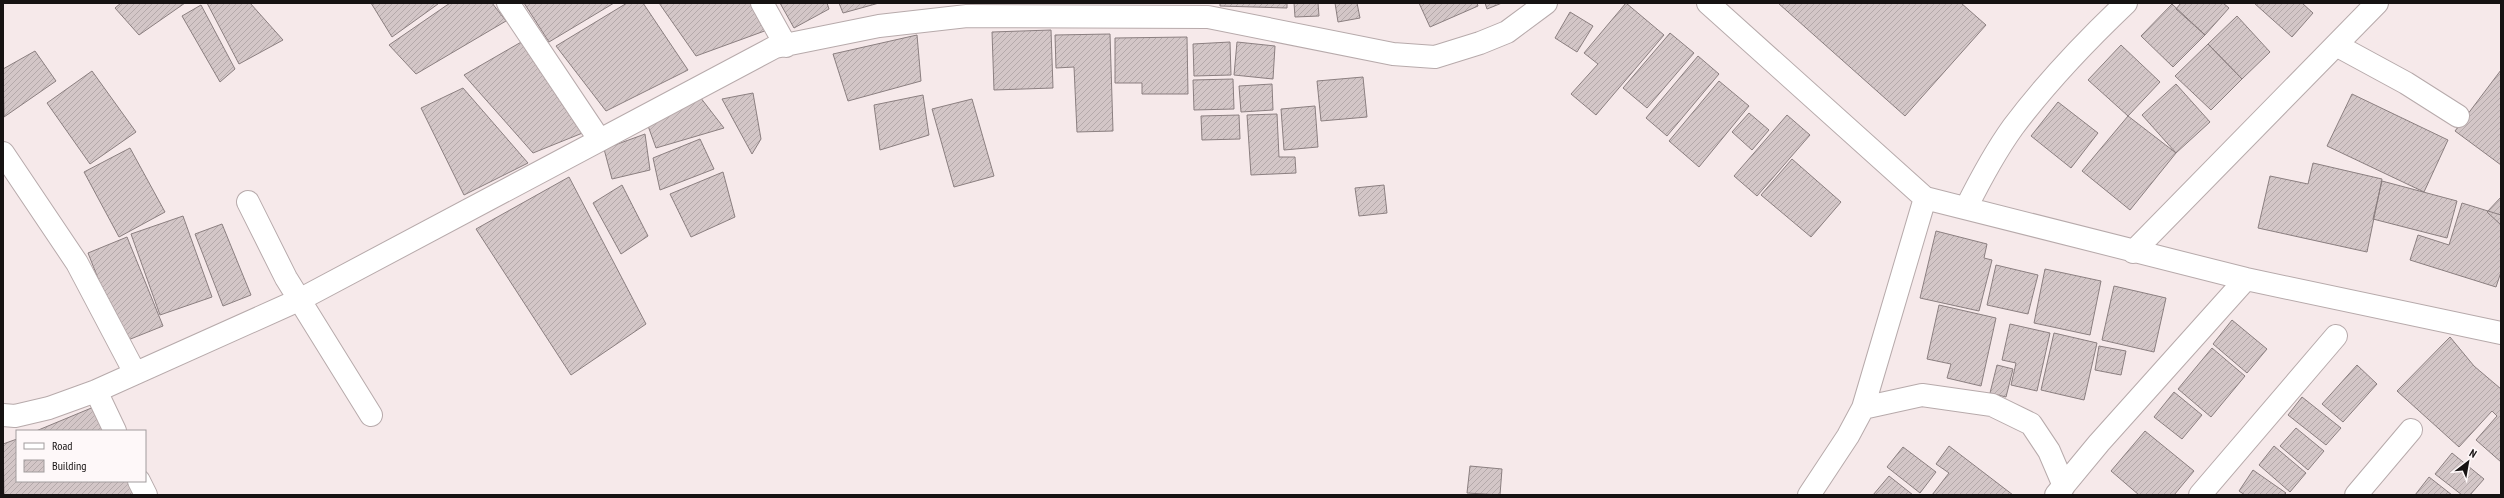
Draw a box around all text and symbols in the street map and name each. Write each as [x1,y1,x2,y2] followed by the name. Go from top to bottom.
[16,430,146,482] legend
[52,438,72,453] text: Road
[2448,442,2488,482] north arrow
[2467,446,2479,461] text: N
[52,458,87,473] text: Building

